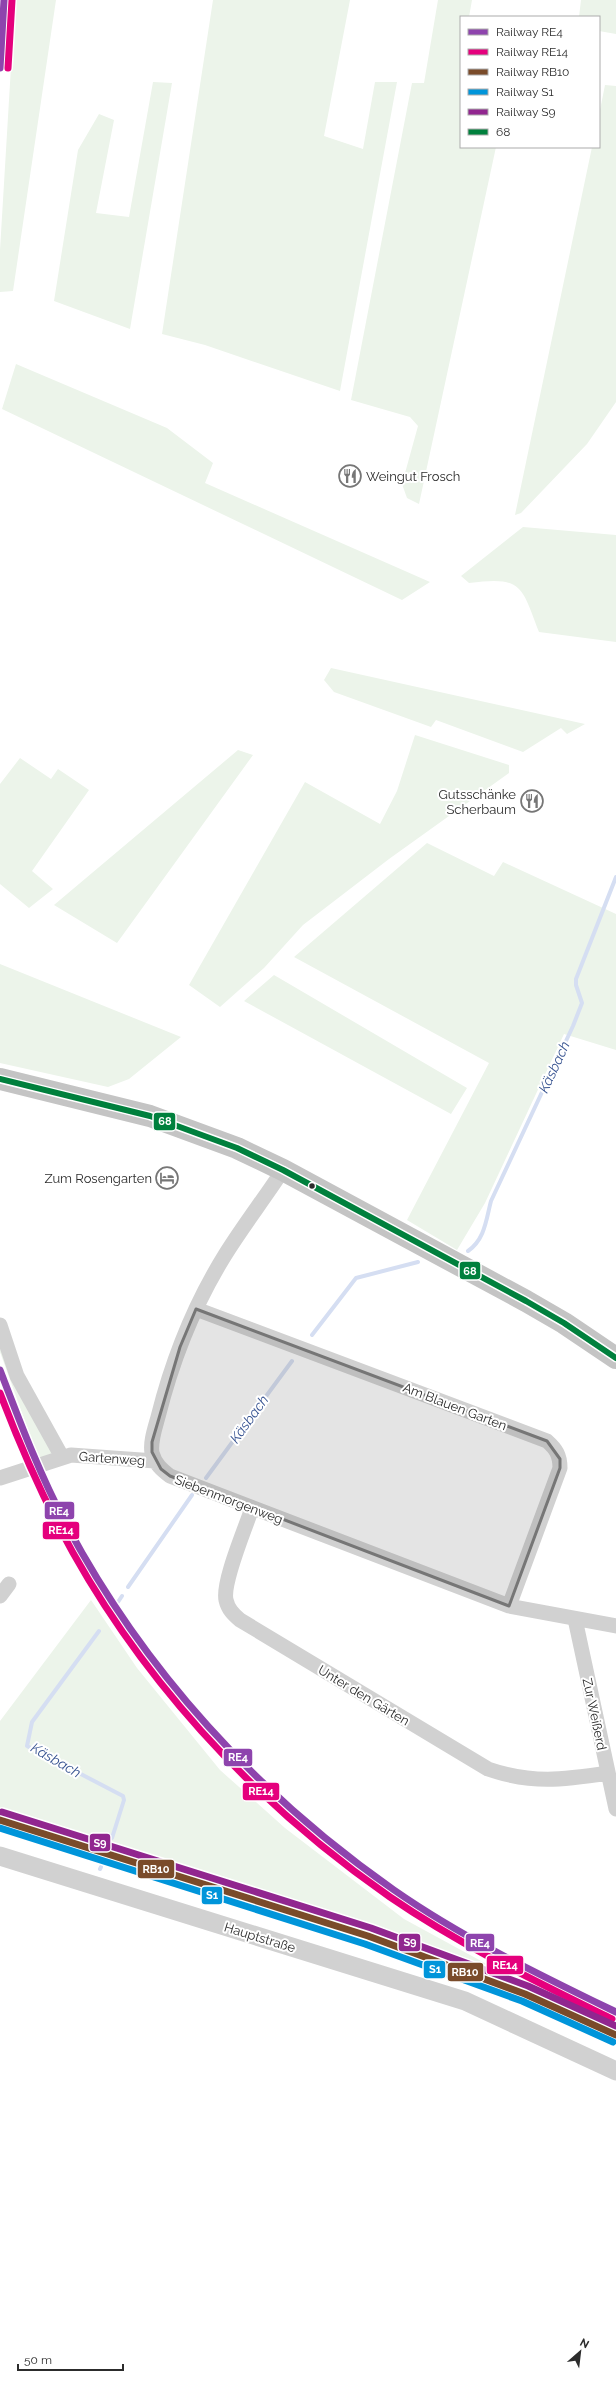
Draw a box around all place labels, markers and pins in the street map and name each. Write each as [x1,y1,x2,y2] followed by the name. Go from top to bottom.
[337,463,363,489] restaurant icon: Weingut Frosch
[366,469,460,484] place label: Weingut Frosch
[439,787,516,817] place label: Gutsschänke Scherbaum
[519,788,545,814] restaurant icon: Gutsschänke Scherbaum
[154,1165,180,1191] hotel icon: Zum Rosengarten
[44,1171,152,1186] place label: Zum Rosengarten
[307,1181,317,1191] unlabelled marker

